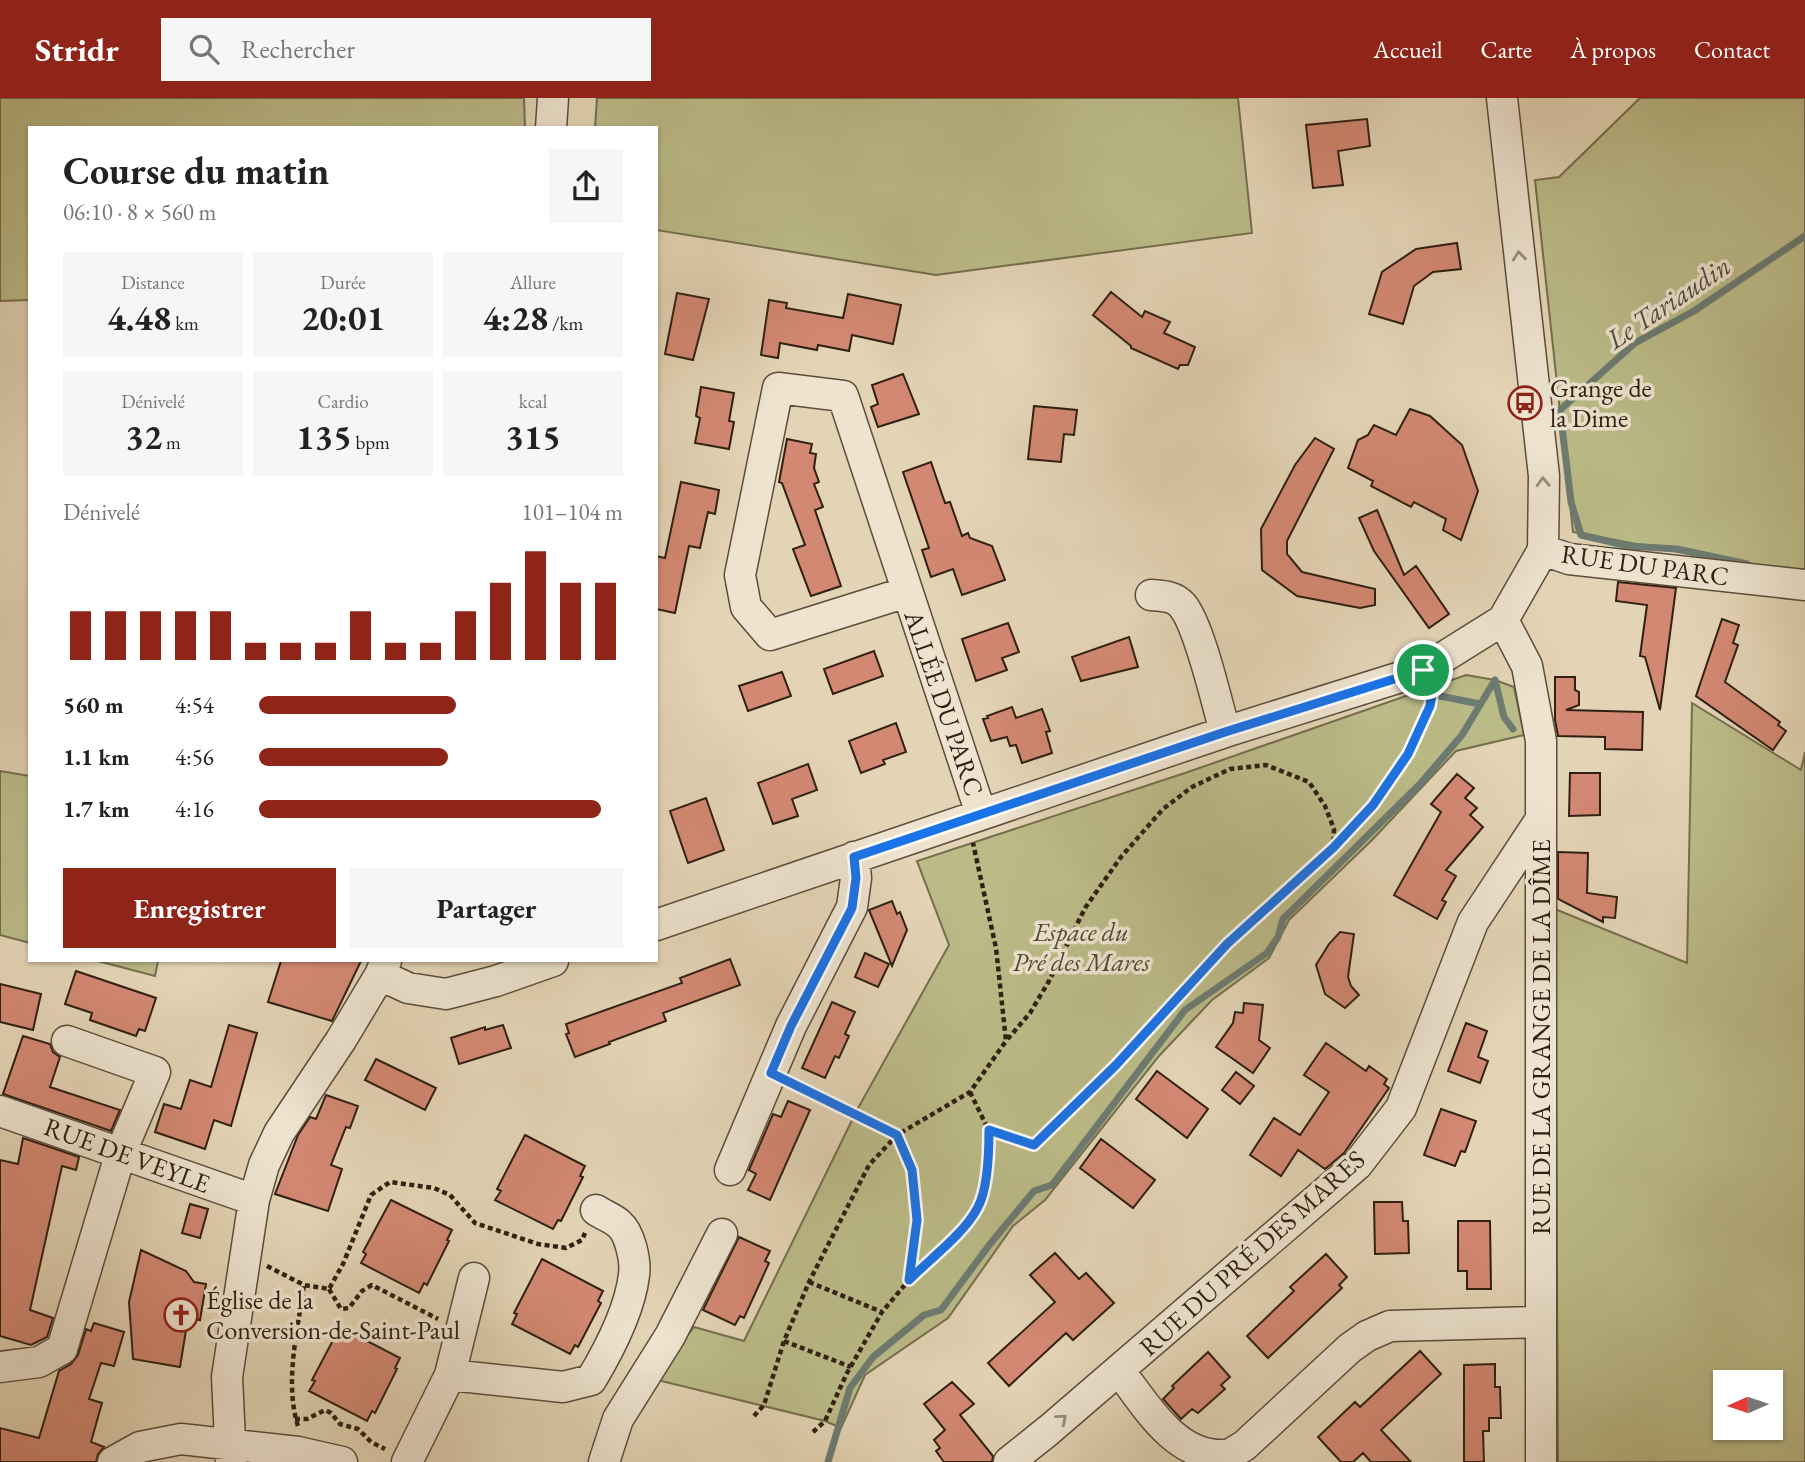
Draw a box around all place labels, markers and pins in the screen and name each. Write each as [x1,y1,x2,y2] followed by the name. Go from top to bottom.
[1550,371,1652,435] place label: Grange de la Dime
[1506,384,1544,422] bus stop icon: Grange de la Dime
[1393,640,1453,700] pin
[206,1283,460,1347] place label: Église de la Conversion-de-Saint-Paul
[162,1296,200,1334] church icon: Église de la Conversion-de-Saint-Paul

